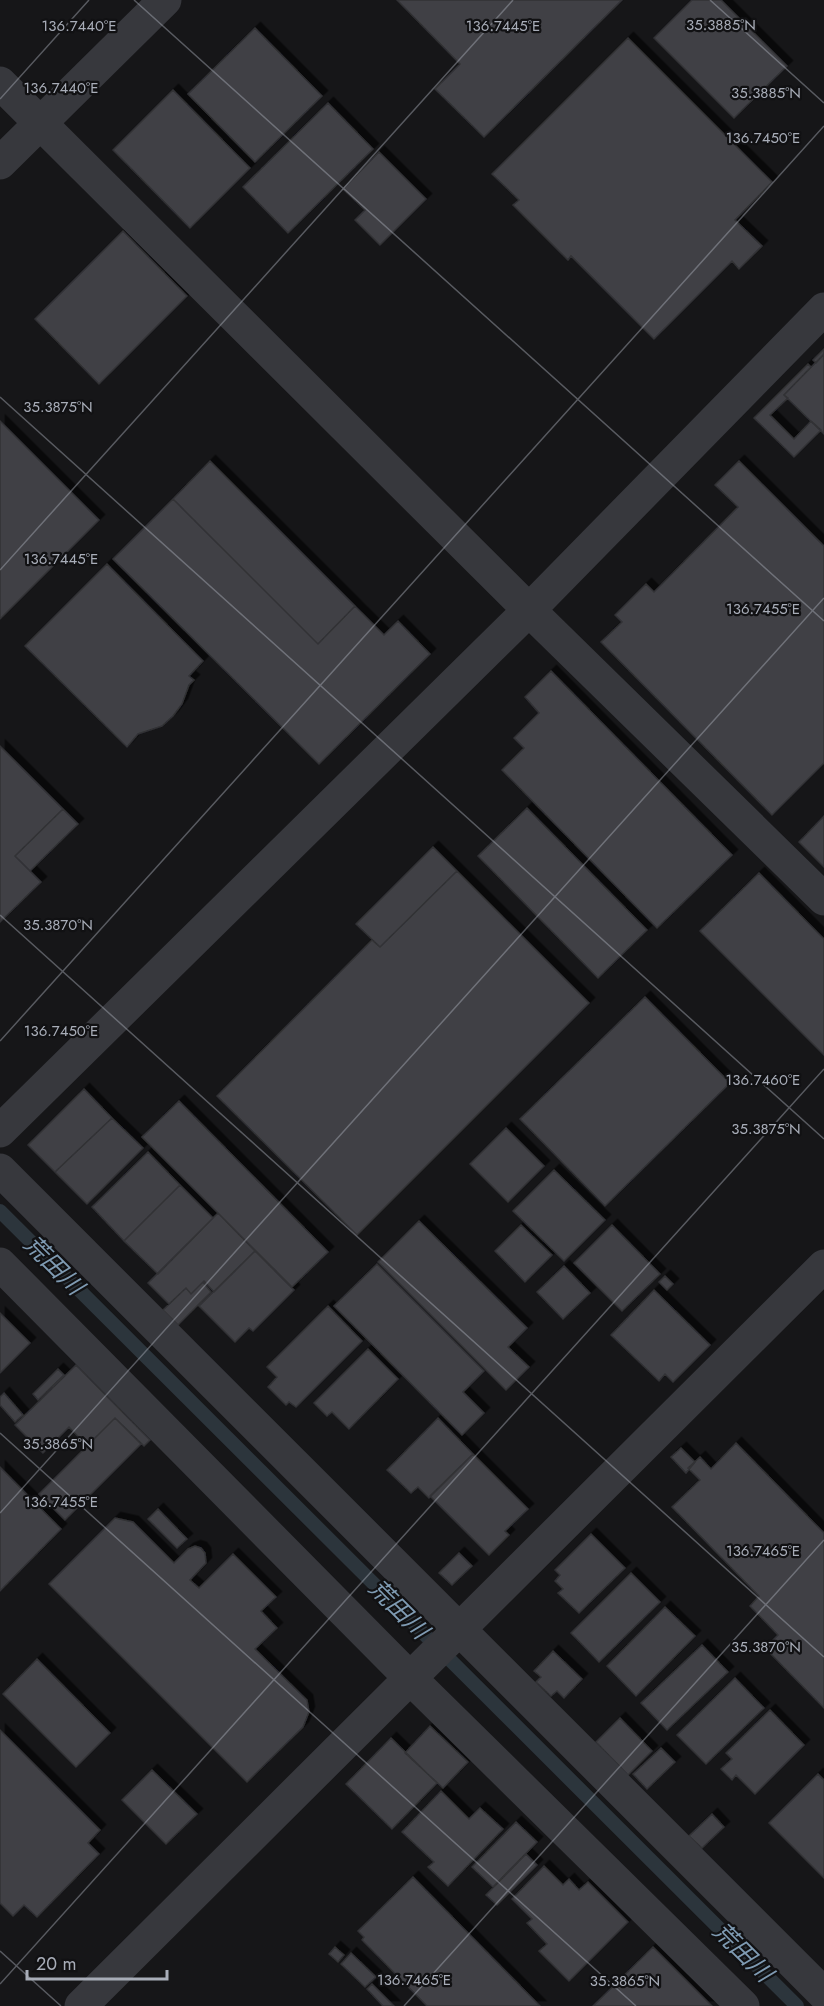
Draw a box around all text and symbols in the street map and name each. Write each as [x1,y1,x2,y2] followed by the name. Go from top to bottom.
[686,14,756,36] text: 35.3885°N
[42,15,116,37] text: 136.7440°E
[466,15,540,37] text: 136.7445°E
[24,77,98,99] text: 136.7440°E
[731,82,801,104] text: 35.3885°N
[726,127,800,149] text: 136.7450°E
[23,396,93,418] text: 35.3875°N
[24,548,98,570] text: 136.7445°E
[726,598,800,620] text: 136.7455°E
[23,914,93,936] text: 35.3870°N
[24,1020,98,1042] text: 136.7450°E
[726,1069,800,1091] text: 136.7460°E
[731,1118,801,1140] text: 35.3875°N
[16,1227,94,1305] water label: 荒田川
[23,1433,93,1455] text: 35.3865°N
[24,1491,98,1513] text: 136.7455°E
[726,1540,800,1562] text: 136.7465°E
[361,1571,439,1649] water label: 荒田川
[731,1636,801,1658] text: 35.3870°N
[705,1914,783,1992] water label: 荒田川
[27,1943,166,1981] scale bar
[36,1951,76,1977] text: 20 m
[377,1969,451,1991] text: 136.7465°E
[590,1970,660,1992] text: 35.3865°N

